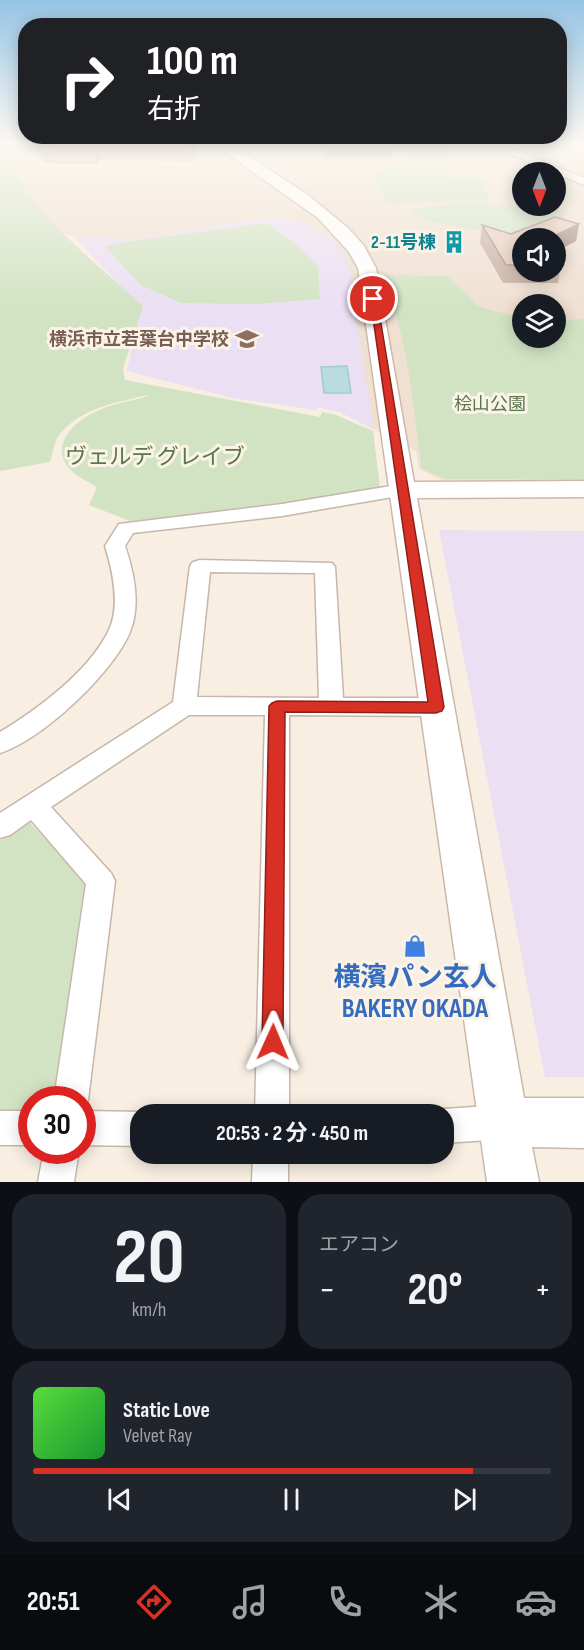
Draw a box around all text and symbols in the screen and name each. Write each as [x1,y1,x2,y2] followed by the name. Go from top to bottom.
[147,36,238,87] text: 100 m
[48,42,126,120] icon: right
[147,94,201,126] text: 右折
[512,162,566,216] north arrow
[512,162,566,348] map controls
[512,228,566,282] button: sound
[441,229,467,255] building icon: 2-11号棟
[371,232,436,253] place label: 2-11号棟
[347,273,398,324] pin
[356,282,389,315] icon: arrive
[512,294,566,348] button: layers
[234,326,260,352] school or university icon: 横浜市立若葉台中学校
[49,329,229,350] place label: 横浜市立若葉台中学校
[454,394,526,415] park label: 桧山公園
[65,444,245,471] park label: ヴェルデ グレイブ
[402,933,428,959] shop icon: 横濱パン玄人 BAKERY OKADA
[333,962,497,1025] place label: 横濱パン玄人 BAKERY OKADA
[241,1010,305,1074] position arrow
[18,1086,96,1164] speed limit sign: 30
[216,1120,368,1147] text: 20:53 · 2 分 · 450 m
[113,1212,185,1305] text: 20
[319,1233,399,1257] text: エアコン
[407,1263,463,1318] text: 20°
[319,1270,335,1310] text: −
[535,1270,551,1310] text: +
[132,1298,166,1322] text: km/h
[123,1397,210,1424] text: Static Love
[123,1424,192,1448] text: Velvet Ray
[103,1483,136,1516] icon: previous
[275,1483,308,1516] icon: pause
[448,1483,481,1516] icon: next
[133,1581,175,1623] icon: directions
[229,1581,271,1623] icon: music
[324,1581,366,1623] icon: phone
[420,1581,462,1623] icon: climate
[515,1581,557,1623] icon: car
[27,1586,80,1618] text: 20:51

